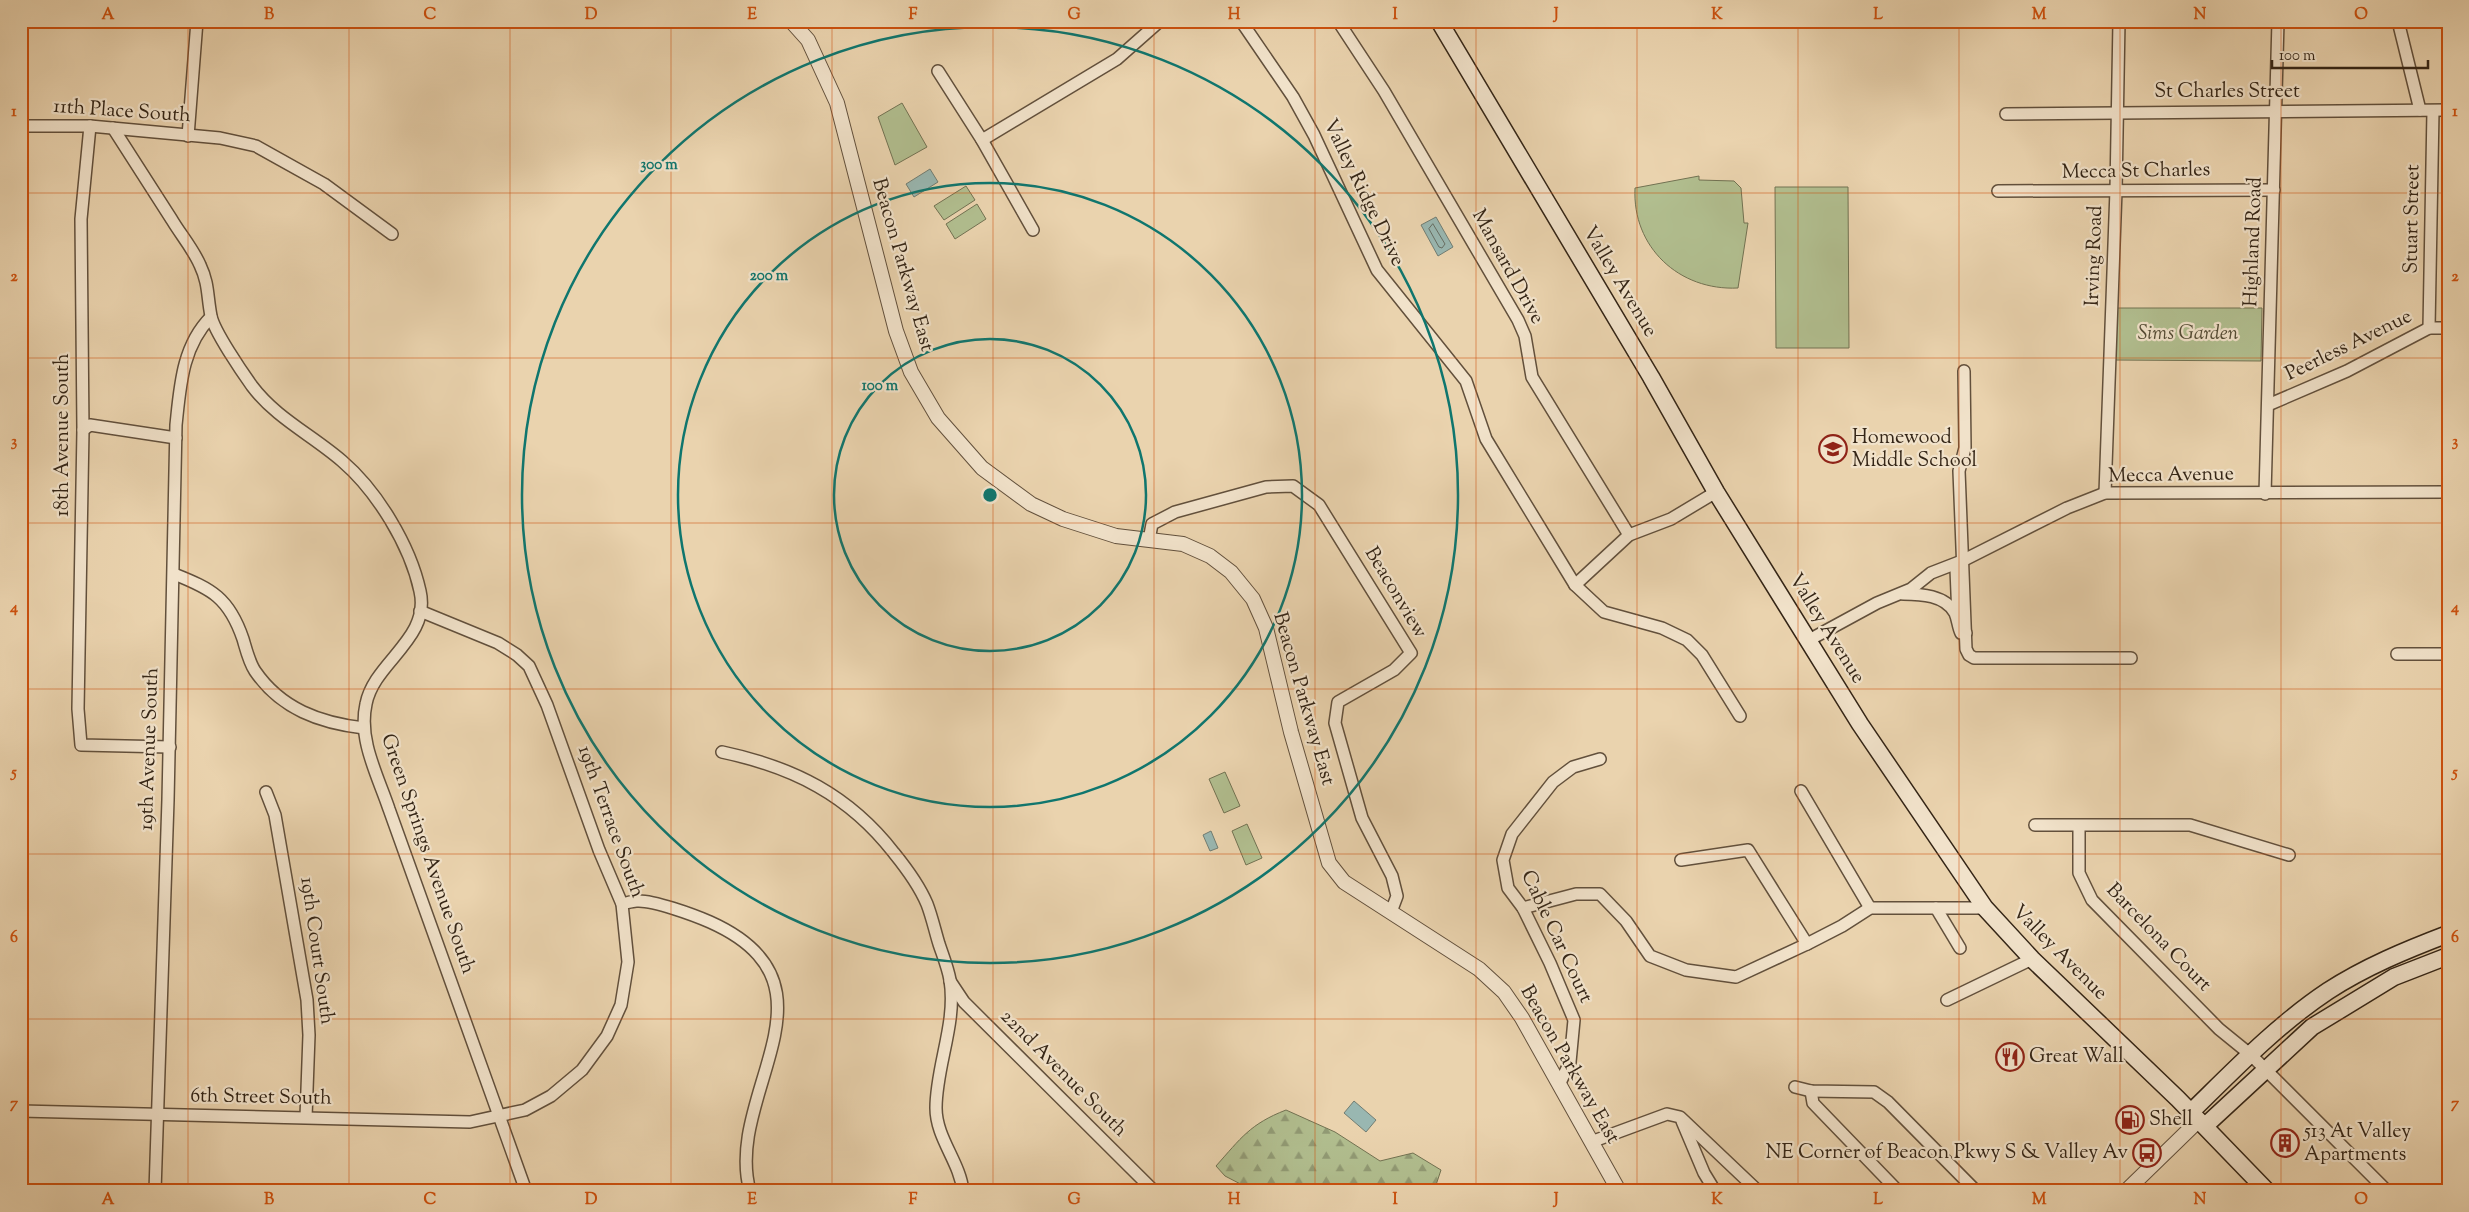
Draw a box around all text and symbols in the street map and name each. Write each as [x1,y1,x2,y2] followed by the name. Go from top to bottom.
[102,4,115,27] text: A
[264,4,274,27] text: B
[424,4,437,27] text: C
[585,4,598,27] text: D
[747,4,757,27] text: E
[909,4,918,27] text: F
[1067,4,1081,27] text: G
[1228,4,1241,27] text: H
[1392,4,1398,27] text: I
[1552,4,1559,27] text: J
[1711,4,1723,27] text: K
[1873,4,1883,27] text: L
[2032,4,2047,27] text: M
[2194,4,2207,27] text: N
[2354,4,2368,27] text: O
[2272,38,2428,70] scale bar
[2279,46,2316,67] text: 100 m
[2154,78,2300,107] street label: St Charles Street
[52,93,192,131] street label: 11th Place South
[11,101,17,124] text: 1
[2452,101,2458,124] text: 1
[1315,114,1411,272] street label: Valley Ridge Drive
[640,155,678,176] text: 300 m
[2061,156,2211,188] street label: Mecca St Charles
[2398,164,2428,274] street label: Stuart Street
[863,175,941,355] street label: Beacon Parkway East
[2237,177,2271,307] street label: Highland Road
[1463,204,1551,330] street label: Mansard Drive
[2079,205,2111,307] street label: Irving Road
[1574,221,1664,343] street label: Valley Avenue
[10,266,18,289] text: 2
[750,266,789,287] text: 200 m
[2451,266,2459,289] text: 2
[2281,303,2417,389] street label: Peerless Avenue
[2138,320,2239,349] park label: Sims Garden
[49,353,78,517] street label: 18th Avenue South
[862,376,899,397] text: 100 m
[1852,424,1977,476] place label: Homewood Middle School
[11,431,18,454] text: 3
[2452,431,2459,454] text: 3
[1818,434,1848,464] school or university icon: Homewood Middle School
[2108,460,2234,492] street label: Mecca Avenue
[981,486,999,504] centre of rings
[1356,542,1434,644] street label: Beaconview
[1781,568,1871,690] street label: Valley Avenue
[9,597,18,620] text: 4
[2450,597,2459,620] text: 4
[1264,609,1342,789] street label: Beacon Parkway East
[133,667,167,831] street label: 19th Avenue South
[372,730,482,978] street label: Green Springs Avenue South
[569,742,651,902] street label: 19th Terrace South
[9,762,17,785] text: 5
[2450,762,2458,785] text: 5
[1513,866,1600,1008] street label: Cable Car Court
[291,875,341,1027] street label: 19th Court South
[2098,877,2218,999] street label: Barcelona Court
[2004,898,2114,1008] street label: Valley Avenue
[10,927,18,950] text: 6
[2451,927,2459,950] text: 6
[1512,980,1626,1150] street label: Beacon Parkway East
[993,1004,1134,1145] street label: 22nd Avenue South
[1995,1042,2025,1072] restaurant icon: Great Wall
[2029,1043,2124,1072] place label: Great Wall
[190,1082,332,1114] street label: 6th Street South
[10,1093,19,1116] text: 7
[2451,1093,2460,1116] text: 7
[2115,1105,2145,1135] fuel station icon: Shell
[2149,1106,2193,1135] place label: Shell
[2303,1118,2411,1170] place label: 513 At Valley Apartments
[2270,1128,2300,1158] building icon: 513 At Valley Apartments
[2132,1138,2162,1168] bus stop icon: NE Corner of Beacon Pkwy S & Valley Av
[1766,1139,2129,1168] place label: NE Corner of Beacon Pkwy S & Valley Av
[102,1189,115,1212] text: A
[264,1189,274,1212] text: B
[424,1189,437,1212] text: C
[585,1189,598,1212] text: D
[747,1189,757,1212] text: E
[909,1189,918,1212] text: F
[1067,1189,1081,1212] text: G
[1228,1189,1241,1212] text: H
[1392,1189,1398,1212] text: I
[1552,1189,1559,1212] text: J
[1711,1189,1723,1212] text: K
[1873,1189,1883,1212] text: L
[2032,1189,2047,1212] text: M
[2194,1189,2207,1212] text: N
[2354,1189,2368,1212] text: O

